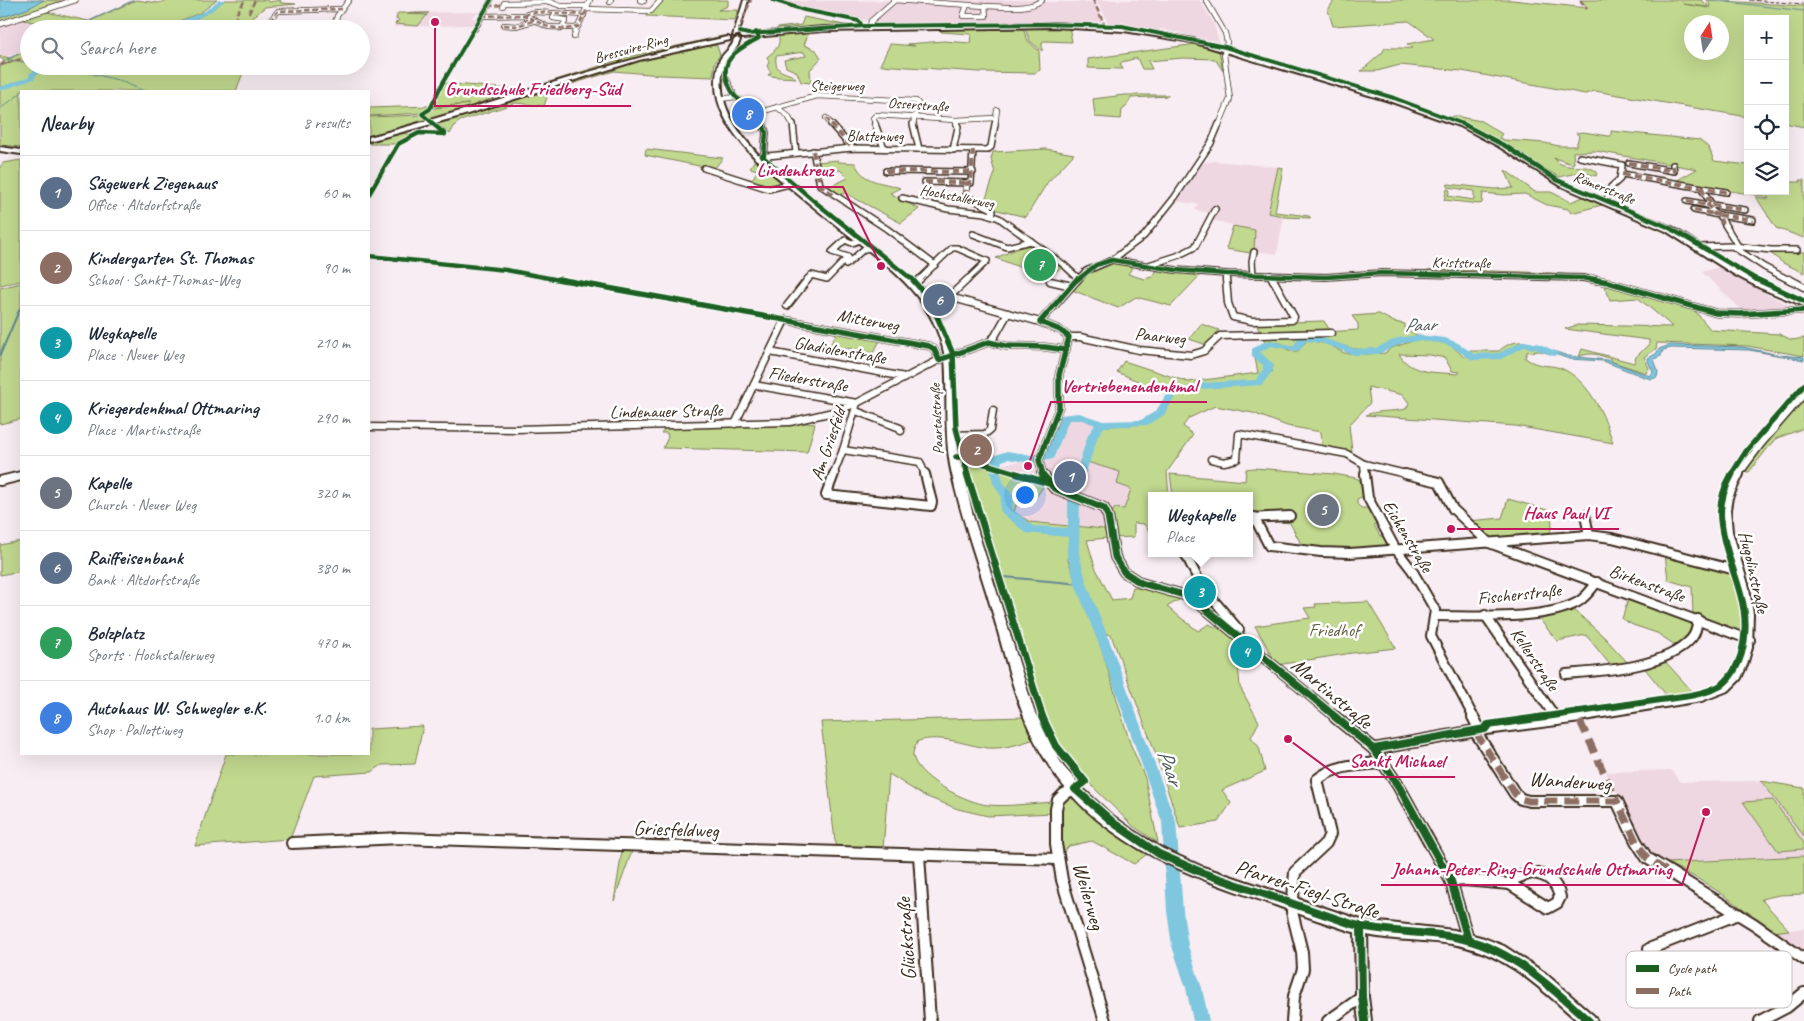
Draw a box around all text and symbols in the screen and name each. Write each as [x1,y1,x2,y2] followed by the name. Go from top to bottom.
[1684,15,1729,60] north arrow
[1744,15,1789,195] map controls
[1744,15,1789,60] button: +
[20,20,370,75] search box
[592,30,671,68] street label: Bressuire-Ring
[38,34,66,62] icon: search
[78,36,155,60] text: Search here
[1744,60,1789,105] button: −
[435,72,631,106] callout: Grundschule Friedberg-Süd
[445,77,624,101] text: Grundschule Friedberg-Süd
[810,77,866,96] street label: Steigerweg
[887,93,950,117] street label: Osserstraße
[732,95,764,133] pin: 8
[1744,105,1789,150] button: locate
[40,110,93,136] text: Nearby
[303,113,350,133] text: 8 results
[847,127,905,146] street label: Blattenweg
[1744,150,1789,195] button: layers
[747,153,843,187] callout: Lindenkreuz
[757,158,835,182] text: Lindenkreuz
[1571,167,1638,209] street label: Römerstraße
[87,171,216,195] text: Sägewerk Ziegenaus
[918,180,997,214] street label: Hochstallerweg
[52,183,60,203] text: 1
[323,183,350,203] text: 60 m
[87,195,200,215] text: Office · Altdorfstraße
[87,246,253,270] text: Kindergarten St. Thomas
[1024,246,1056,284] pin: 7
[1432,253,1491,273] street label: Kriststraße
[52,258,60,278] text: 2
[323,258,350,278] text: 90 m
[87,270,240,290] text: School · Sankt-Thomas-Weg
[923,281,955,319] pin: 6
[835,304,902,337] street label: Mitterweg
[1404,313,1440,337] water label: Paar
[87,321,156,345] text: Wegkapelle
[1134,322,1188,350] street label: Paarweg
[793,331,889,369] street label: Gladiolenstraße
[52,333,60,353] text: 3
[316,333,350,353] text: 210 m
[87,345,184,365] text: Place · Neuer Weg
[767,361,850,397] street label: Fliederstraße
[1051,368,1207,402] callout: Vertriebenendenkmal
[1061,374,1201,398] text: Vertriebenendenkmal
[926,382,948,455] street label: Paartalstraße
[87,396,259,420] text: Kriegerdenkmal Ottmaring
[609,399,724,423] street label: Lindenauer Straße
[805,402,852,483] street label: Am Griesfeld
[52,408,60,428] text: 4
[316,408,350,428] text: 290 m
[87,420,200,440] text: Place · Martinstraße
[960,431,992,469] pin: 2
[1054,458,1086,496] pin: 1
[87,471,131,495] text: Kapelle
[1012,482,1038,508] your location
[53,483,59,503] text: 5
[316,483,350,503] text: 320 m
[1307,491,1339,529] pin: 5
[1148,492,1253,557] popup
[87,495,196,515] text: Church · Neuer Weg
[1513,495,1619,529] callout: Haus Paul VI
[1378,496,1439,577] street label: Eichenstraße
[1523,501,1613,525] text: Haus Paul VI
[1166,503,1235,527] text: Wegkapelle
[1166,527,1194,547] text: Place
[1734,529,1774,616] street label: Hugolinstraße
[87,546,183,570] text: Raiffeisenbank
[52,558,60,578] text: 6
[316,558,350,578] text: 380 m
[1606,559,1689,607] street label: Birkenstraße
[87,570,199,590] text: Bank · Altdorfstraße
[1184,573,1216,611] pin: 3
[1476,579,1563,609] street label: Fischerstraße
[1309,619,1363,641] park label: Friedhof
[87,621,144,645] text: Bolzplatz
[1506,623,1565,696] street label: Kellerstraße
[52,633,60,653] text: 7
[316,633,350,653] text: 470 m
[1230,633,1262,671] pin: 4
[87,645,214,665] text: Sports · Hochstallerweg
[1286,652,1379,736] street label: Martinstraße
[87,696,266,720] text: Autohaus W. Schwegler e.K.
[52,708,60,728] text: 8
[313,708,350,728] text: 1.0 km
[87,720,183,740] text: Shop · Pallottiweg
[1339,743,1455,777] callout: Sankt Michael
[1151,745,1191,792] water label: Paar
[1349,749,1448,773] text: Sankt Michael
[1528,765,1613,797] street label: Wanderweg
[633,815,721,844] street label: Griesfeldweg
[1381,851,1682,885] callout: Johann-Peter-Ring-Grundschule Ottmaring
[1232,854,1384,925] street label: Pfarrer-Fiegl-Straße
[1390,857,1674,881] text: Johann-Peter-Ring-Grundschule Ottmaring
[1067,859,1111,934] street label: Weilerweg
[890,895,922,981] street label: Glückstraße
[1626,951,1792,1008] legend
[1668,960,1717,977] text: Cycle path
[1668,983,1692,1000] text: Path

